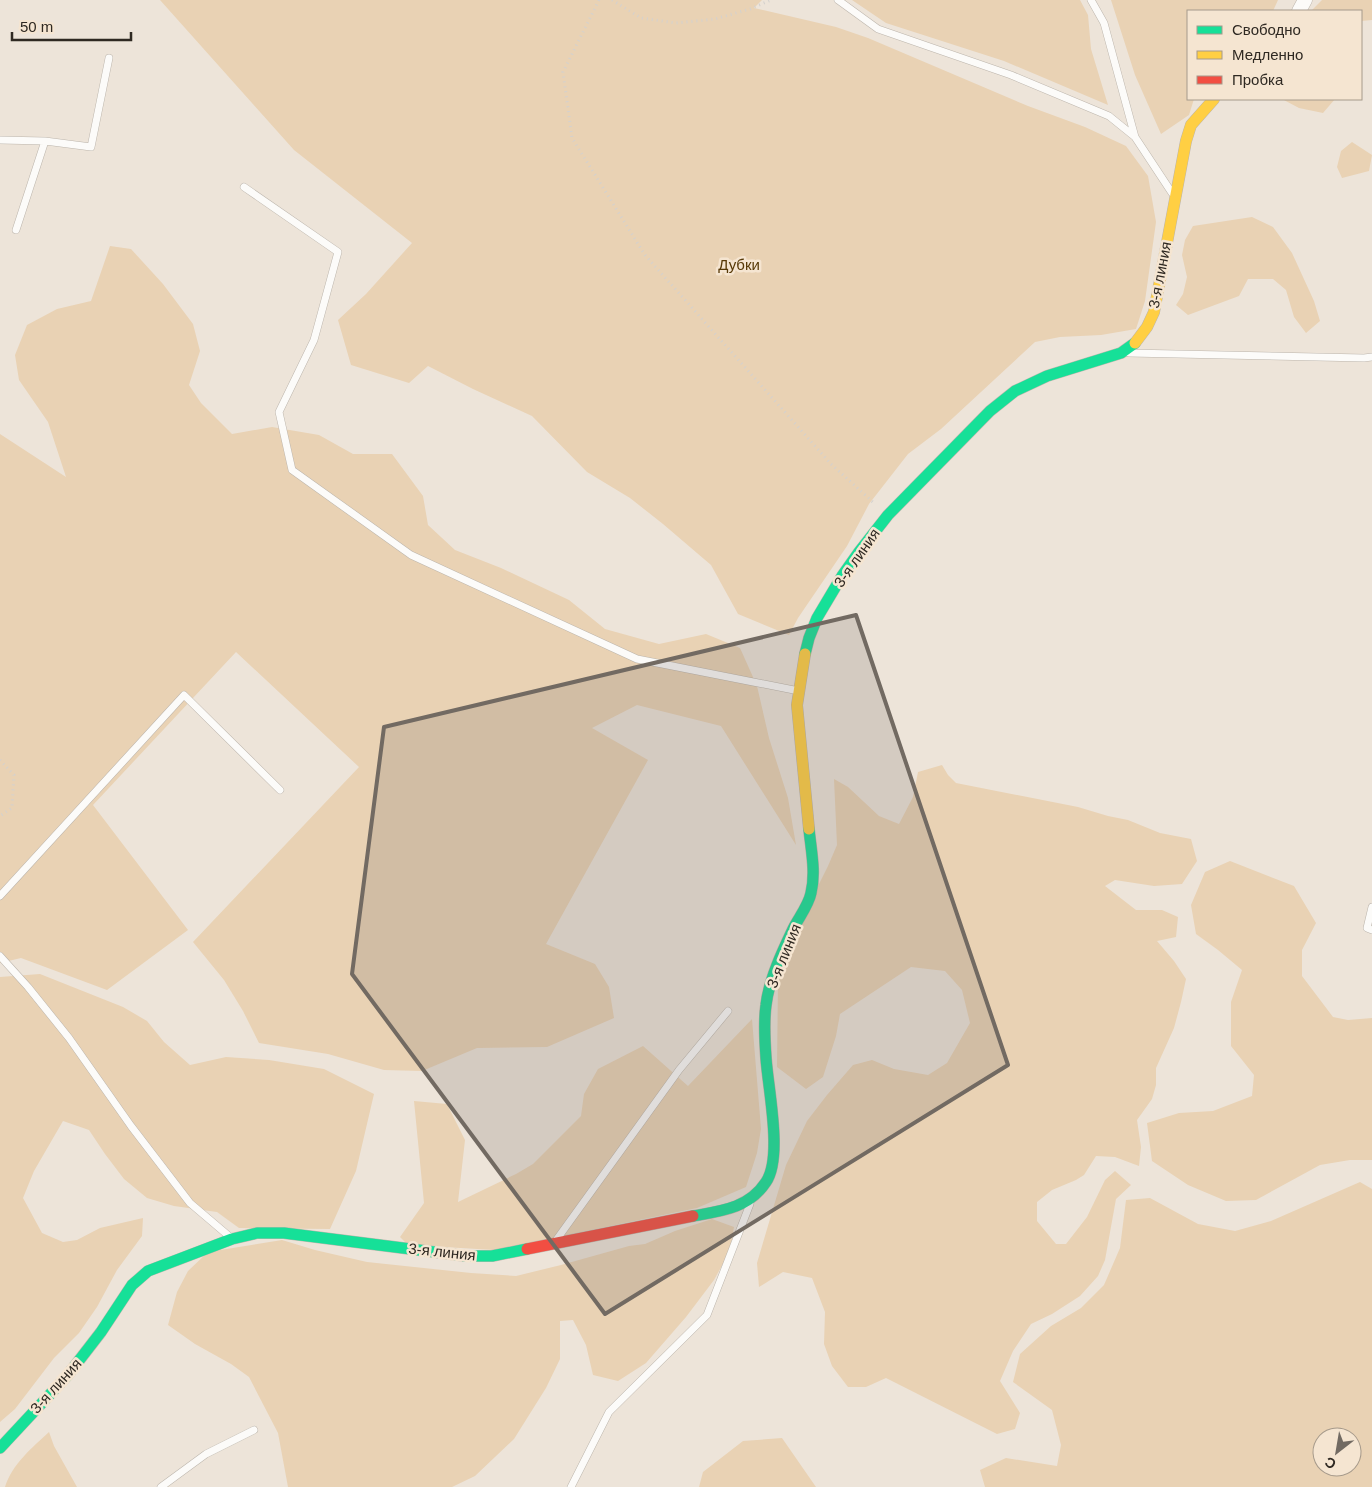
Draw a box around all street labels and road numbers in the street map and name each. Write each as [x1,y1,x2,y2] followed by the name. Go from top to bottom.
[1145,240,1174,310] street label: 3-я линия
[830,525,883,590] street label: 3-я линия
[763,921,804,990] street label: 3-я линия
[408,1240,477,1263] street label: 3-я линия
[27,1355,85,1416] street label: 3-я линия

